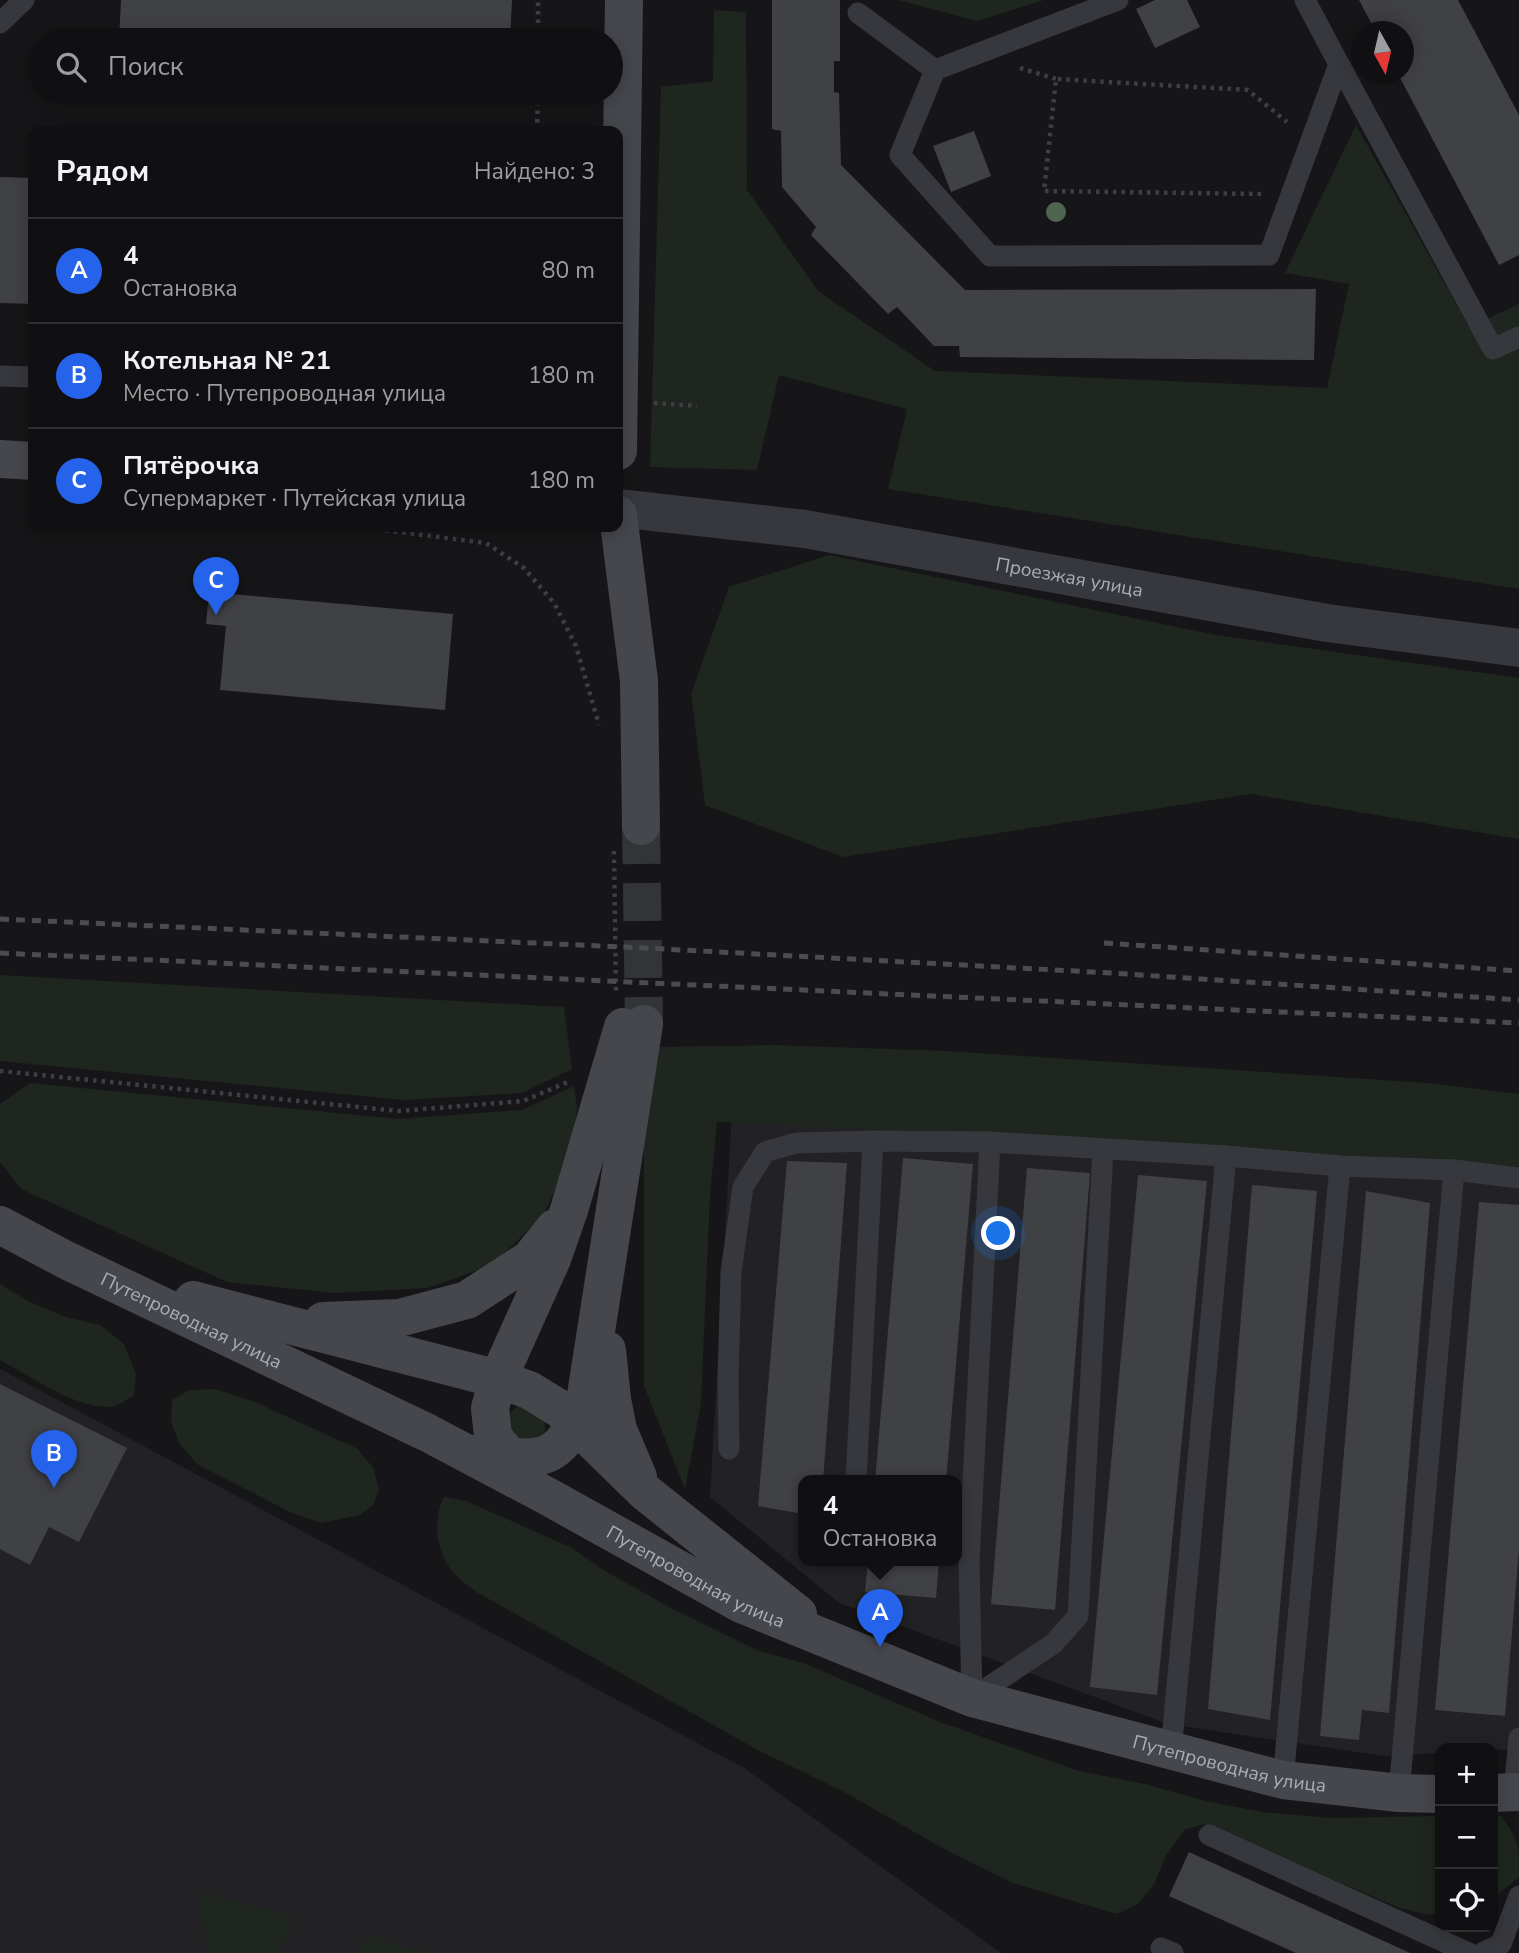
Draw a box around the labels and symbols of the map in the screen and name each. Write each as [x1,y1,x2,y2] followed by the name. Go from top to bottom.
[1351,21,1414,84] north arrow
[994,552,1145,604] street label: Проезжая улица
[193,557,239,615] pin: C
[981,1216,1015,1250] your location
[96,1266,286,1375] street label: Путепроводная улица
[31,1430,77,1488] pin: B
[602,1520,789,1635] street label: Путепроводная улица
[857,1589,903,1647] pin: A
[1130,1729,1328,1799] street label: Путепроводная улица

